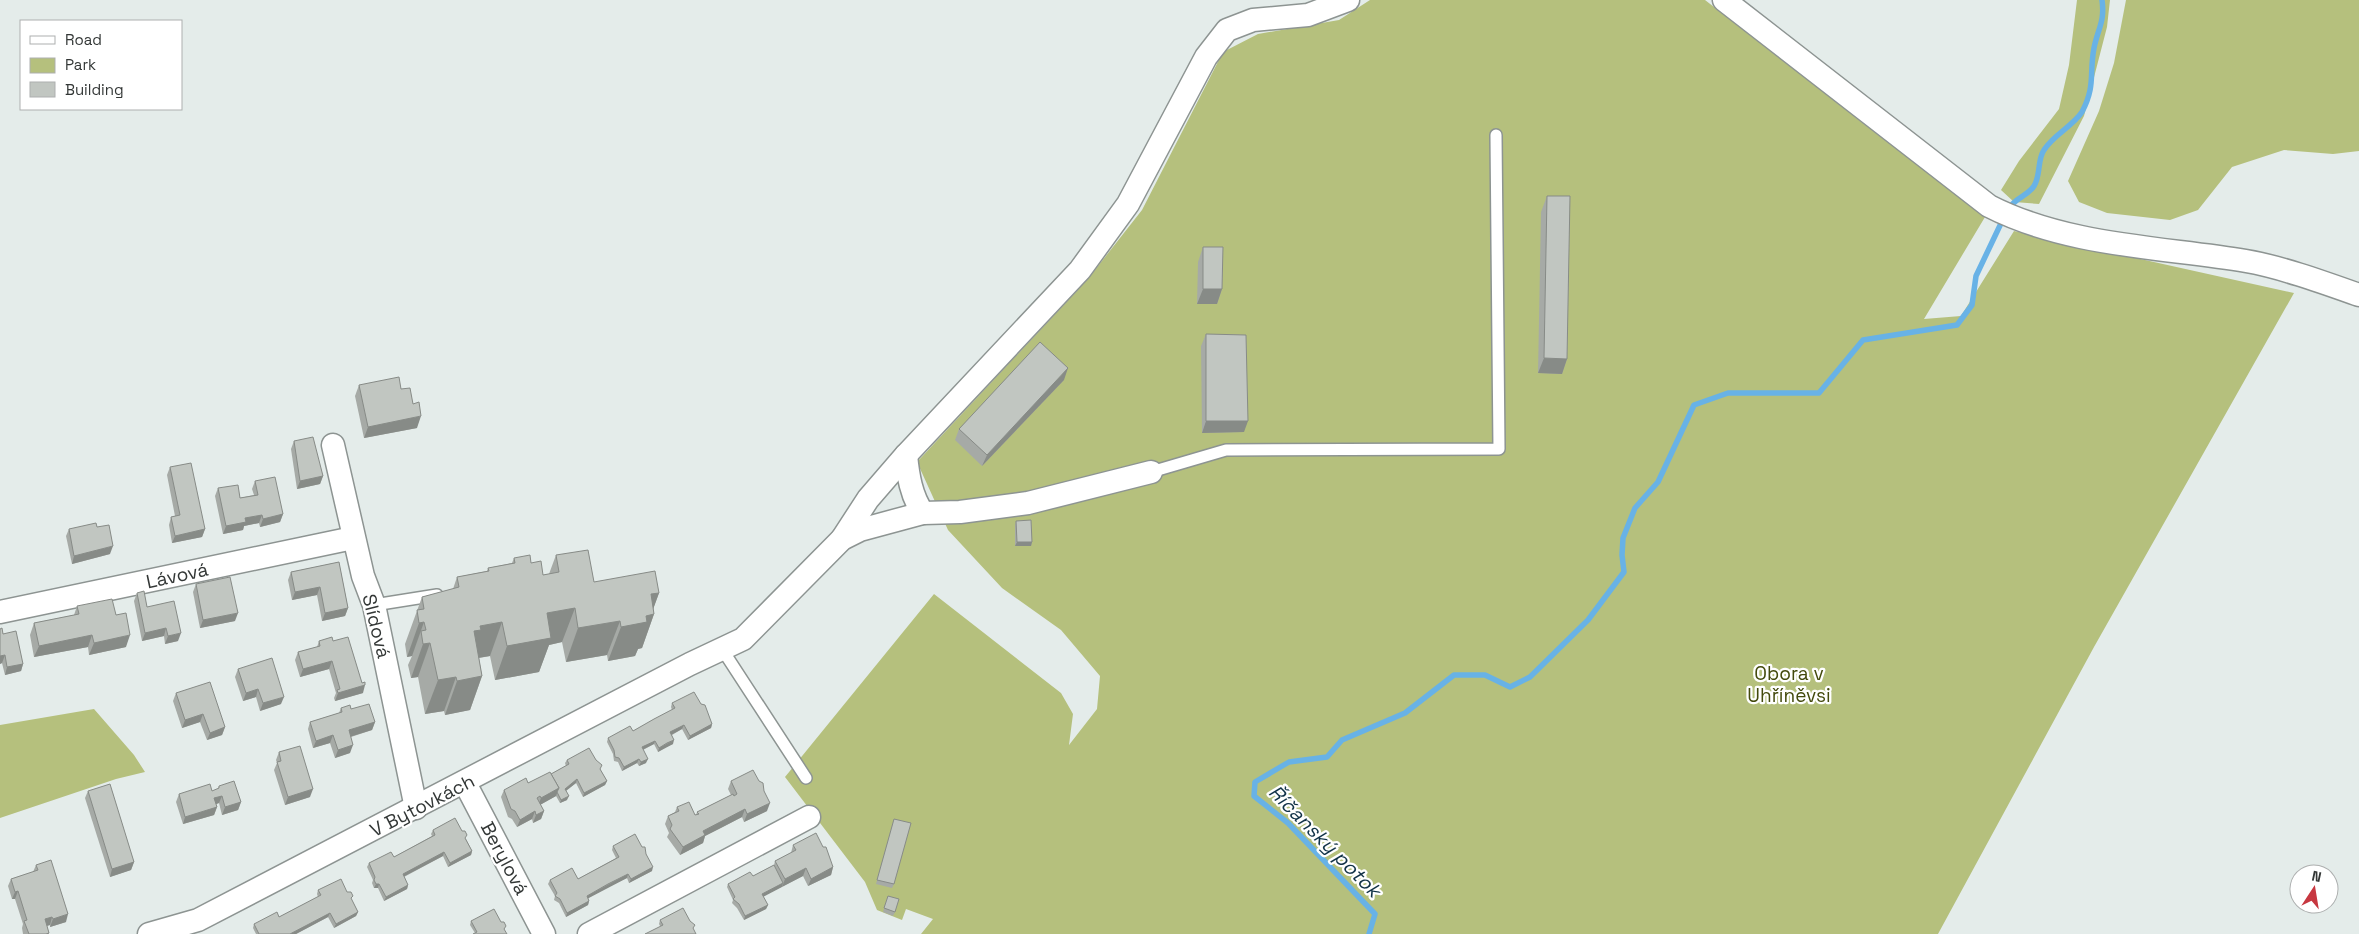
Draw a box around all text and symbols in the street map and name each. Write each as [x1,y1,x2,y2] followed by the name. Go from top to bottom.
[20,20,182,110] legend
[65,30,102,49] text: Road
[65,55,96,74] text: Park
[65,80,124,99] text: Building
[144,557,211,594] street label: Lávová
[356,591,397,661] street label: Slídová
[1747,661,1831,708] park label: Obora v Uhříněvsi
[366,768,479,843] street label: V Bytovkách
[1263,779,1388,904] water label: Říčanský potok
[475,817,534,899] street label: Berylová
[2289,864,2339,914] north arrow
[2310,867,2323,886] text: N

